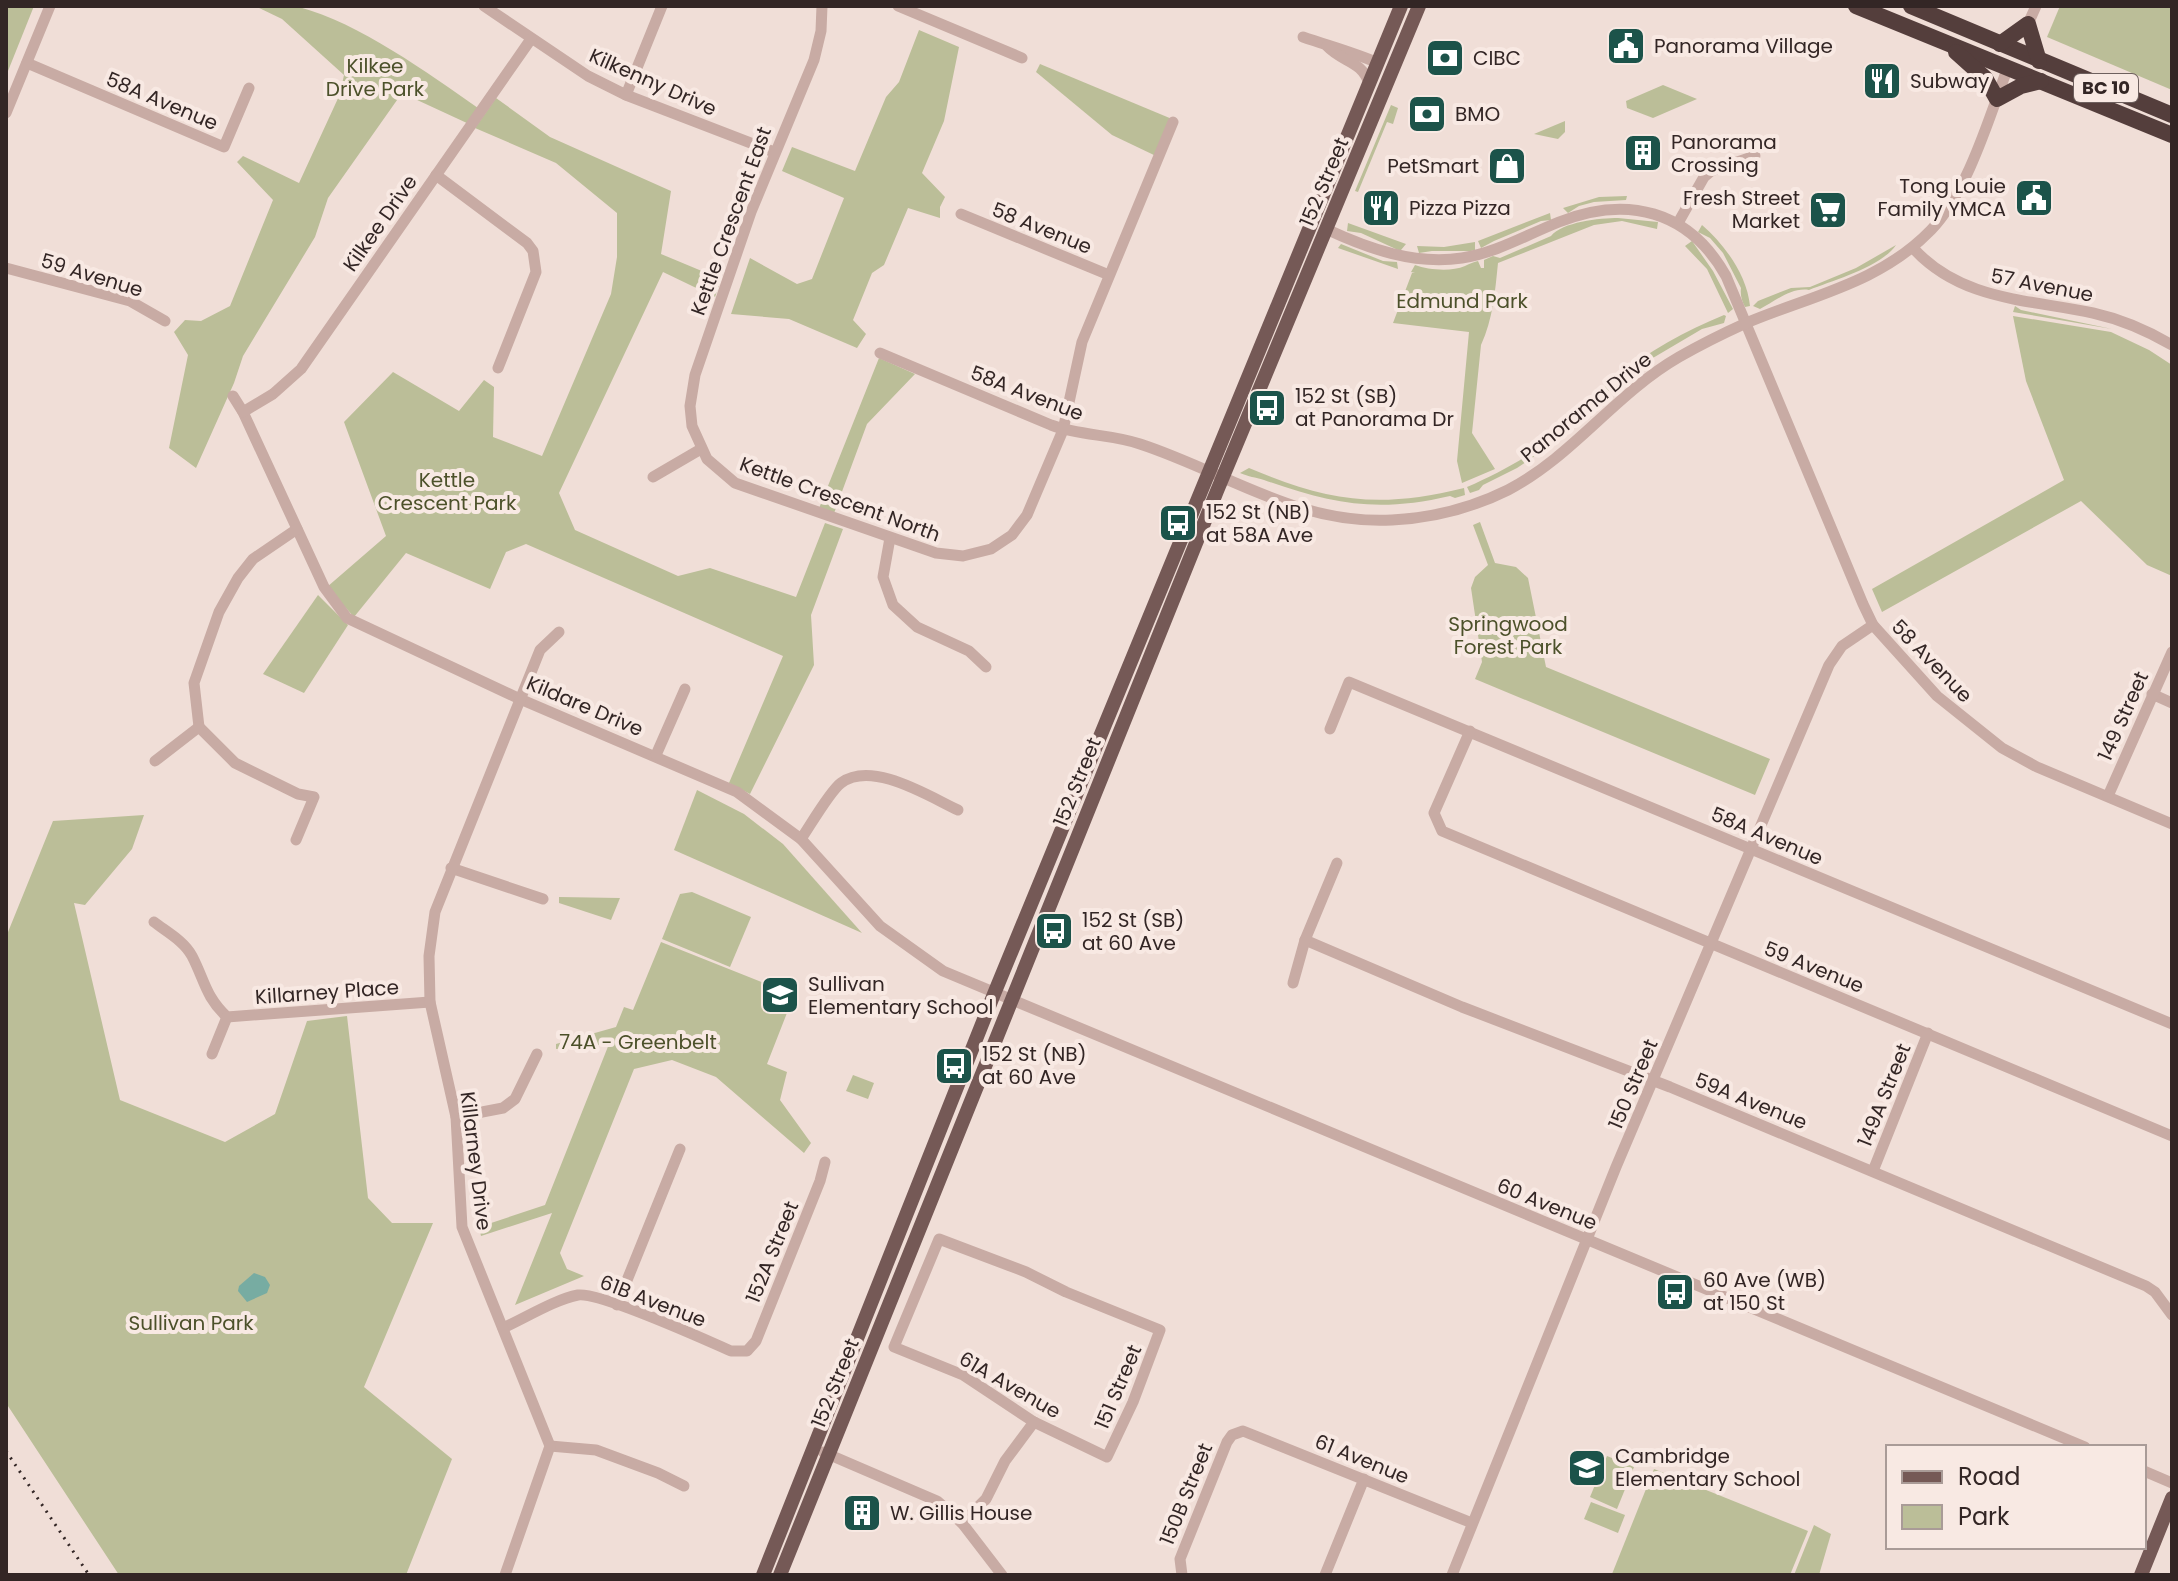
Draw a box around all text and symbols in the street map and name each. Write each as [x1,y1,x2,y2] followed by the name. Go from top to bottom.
[1605,25,1647,67] public building icon: Panorama Village
[1654,32,1833,60] place label: Panorama Village
[1424,37,1466,79] bank icon: CIBC
[585,41,721,123] street label: Kilkenny Drive
[1473,44,1521,72] place label: CIBC
[326,52,425,103] park label: Kilkee Drive Park
[1861,60,1903,102] restaurant icon: Subway
[102,65,222,137] street label: 58A Avenue
[1910,67,1989,95] place label: Subway
[2074,74,2138,102] road number: BC 10
[1406,93,1448,135] bank icon: BMO
[1455,100,1500,128] place label: BMO
[684,123,778,319] street label: Kettle Crescent East
[1671,128,1777,179] place label: Panorama Crossing
[1622,132,1664,174] building icon: Panorama Crossing
[1293,133,1355,231] street label: 152 Street
[1486,145,1528,187] shop icon: PetSmart
[1387,152,1479,180] place label: PetSmart
[336,169,424,277] street label: Kilkee Drive
[1878,172,2006,223] place label: Tong Louie Family YMCA
[2013,177,2055,219] public building icon: Tong Louie Family YMCA
[1683,184,1800,235] place label: Fresh Street Market
[1360,187,1402,229] restaurant icon: Pizza Pizza
[1807,189,1849,231] supermarket icon: Fresh Street Market
[1409,194,1511,222] place label: Pizza Pizza
[988,195,1096,261] street label: 58 Avenue
[37,246,147,304] street label: 59 Avenue
[1988,261,2096,309] street label: 57 Avenue
[1396,287,1529,315] park label: Edmund Park
[1515,345,1657,469] street label: Panorama Drive
[966,359,1088,427] street label: 58A Avenue
[1295,382,1454,433] place label: 152 St (SB) at Panorama Dr
[1246,387,1288,429] bus stop icon: 152 St (SB) at Panorama Dr
[736,450,944,548] street label: Kettle Crescent North
[378,466,517,517] park label: Kettle Crescent Park
[1206,498,1313,549] place label: 152 St (NB) at 58A Ave
[1157,502,1199,544] bus stop icon: 152 St (NB) at 58A Ave
[1448,610,1568,661] park label: Springwood Forest Park
[1885,613,1979,709] street label: 58 Avenue
[2091,667,2155,765] street label: 149 Street
[522,669,648,743] street label: Kildare Drive
[1046,733,1108,831] street label: 152 Street
[1707,800,1827,872] street label: 58A Avenue
[1082,906,1184,957] place label: 152 St (SB) at 60 Ave
[1033,910,1075,952] bus stop icon: 152 St (SB) at 60 Ave
[1760,934,1868,1000] street label: 59 Avenue
[808,970,993,1021] place label: Sullivan Elementary School
[254,973,400,1011] street label: Killarney Place
[759,974,801,1016] school or university icon: Sullivan Elementary School
[559,1028,717,1056] park label: 74A - Greenbelt
[1601,1035,1665,1133] street label: 150 Street
[1851,1039,1917,1151] street label: 149A Street
[982,1040,1087,1091] place label: 152 St (NB) at 60 Ave
[933,1045,975,1087] bus stop icon: 152 St (NB) at 60 Ave
[1691,1066,1811,1136] street label: 59A Avenue
[454,1090,498,1232] street label: Killarney Drive
[1493,1171,1601,1237] street label: 60 Avenue
[739,1197,805,1307] street label: 152A Street
[1703,1266,1826,1317] place label: 60 Ave (WB) at 150 St
[596,1268,710,1334] street label: 61B Avenue
[1654,1271,1696,1313] bus stop icon: 60 Ave (WB) at 150 St
[128,1309,254,1337] park label: Sullivan Park
[804,1334,866,1432] street label: 152 Street
[1088,1340,1148,1434] street label: 151 Street
[954,1345,1066,1425] street label: 61A Avenue
[1311,1427,1413,1491] street label: 61 Avenue
[1153,1439,1219,1549] street label: 150B Street
[1615,1442,1800,1493] place label: Cambridge Elementary School
[1886,1445,2146,1549] legend
[1566,1447,1608,1489] school or university icon: Cambridge Elementary School
[1958,1460,2020,1493] text: Road
[841,1492,883,1534] building icon: W. Gillis House
[890,1499,1032,1527] place label: W. Gillis House
[1958,1500,2010,1533] text: Park

